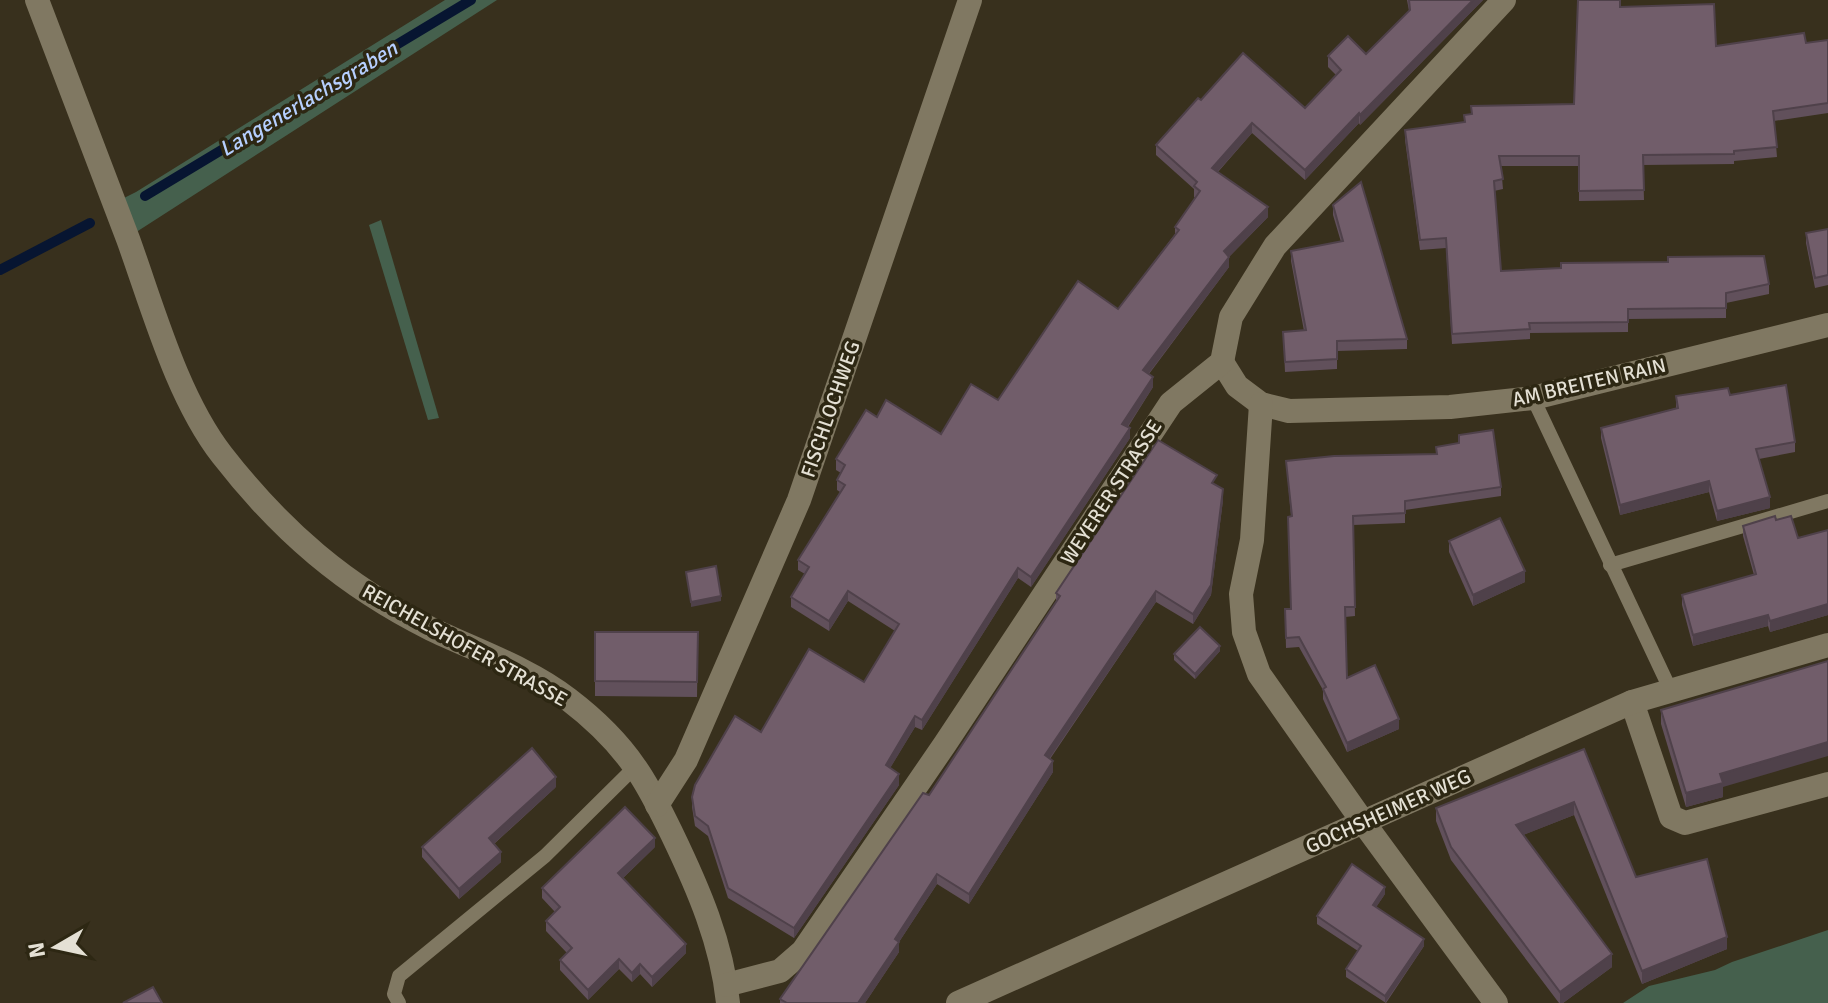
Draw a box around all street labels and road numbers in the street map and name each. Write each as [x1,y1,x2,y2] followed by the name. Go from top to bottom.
[795,338,865,481] street label: FISCHLOCHWEG
[1510,353,1668,412] street label: AM BREITEN RAIN
[1055,415,1168,569] street label: WEYERER STRASSE
[358,579,572,712] street label: REICHELSHOFER STRASSE
[1302,764,1475,859] street label: GOCHSHEIMER WEG

